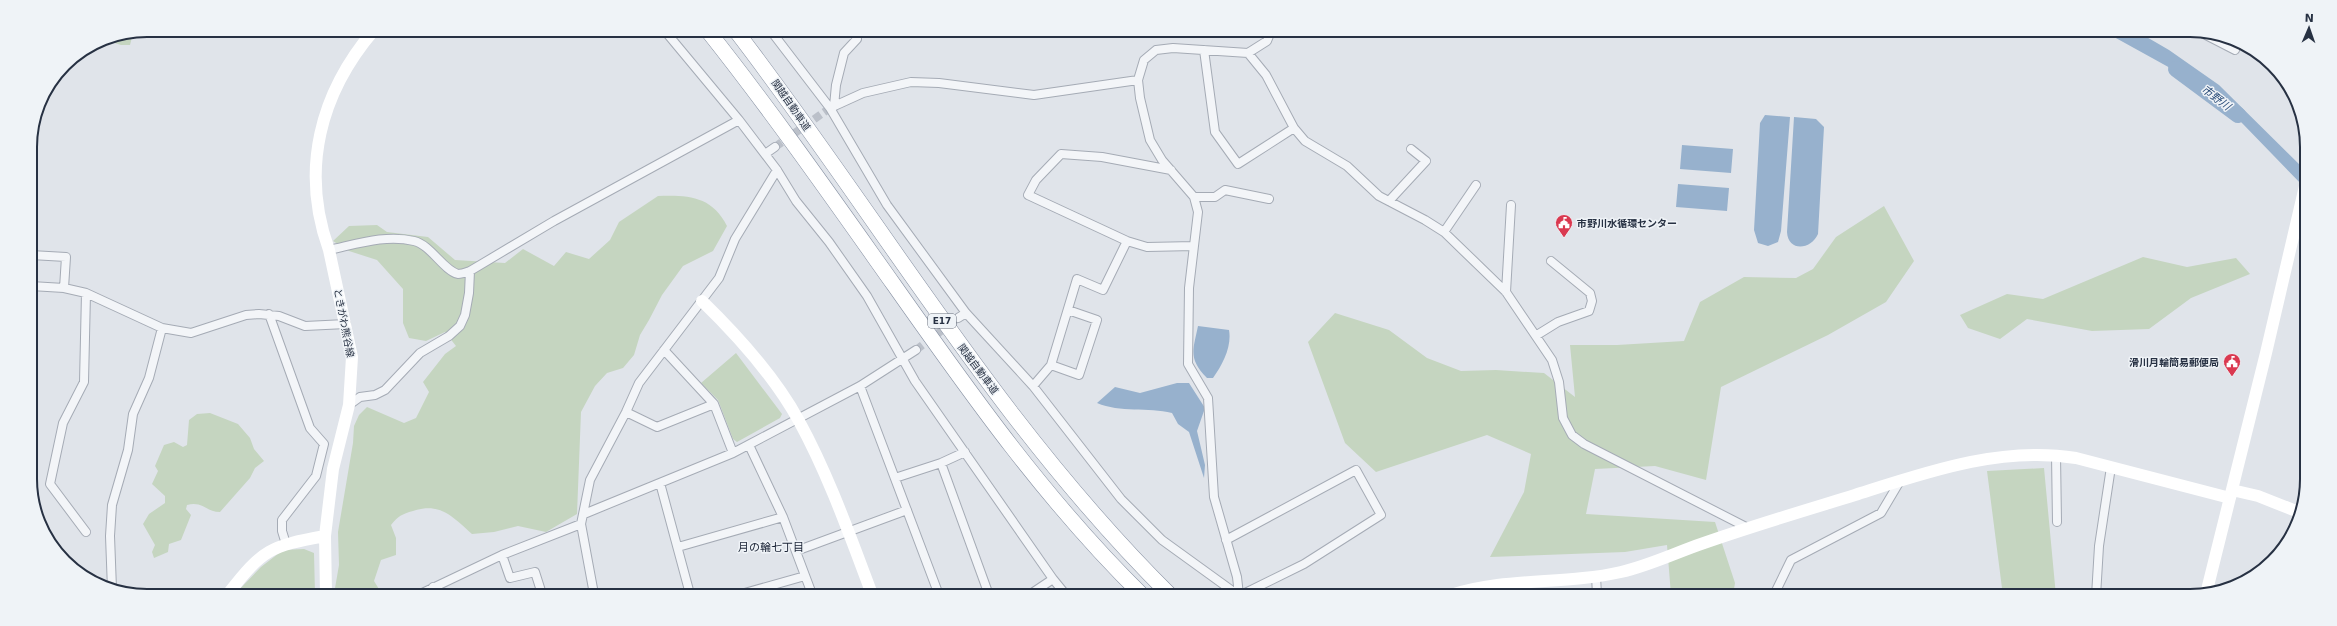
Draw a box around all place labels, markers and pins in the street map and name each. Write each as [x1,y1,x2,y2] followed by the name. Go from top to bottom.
[1554,213,1574,238] public building icon: 市野川水循環センター
[1577,218,1677,229] place label: 市野川水循環センター
[2222,352,2242,377] public building icon: 滑川月輪簡易郵便局
[2129,357,2219,368] place label: 滑川月輪簡易郵便局

